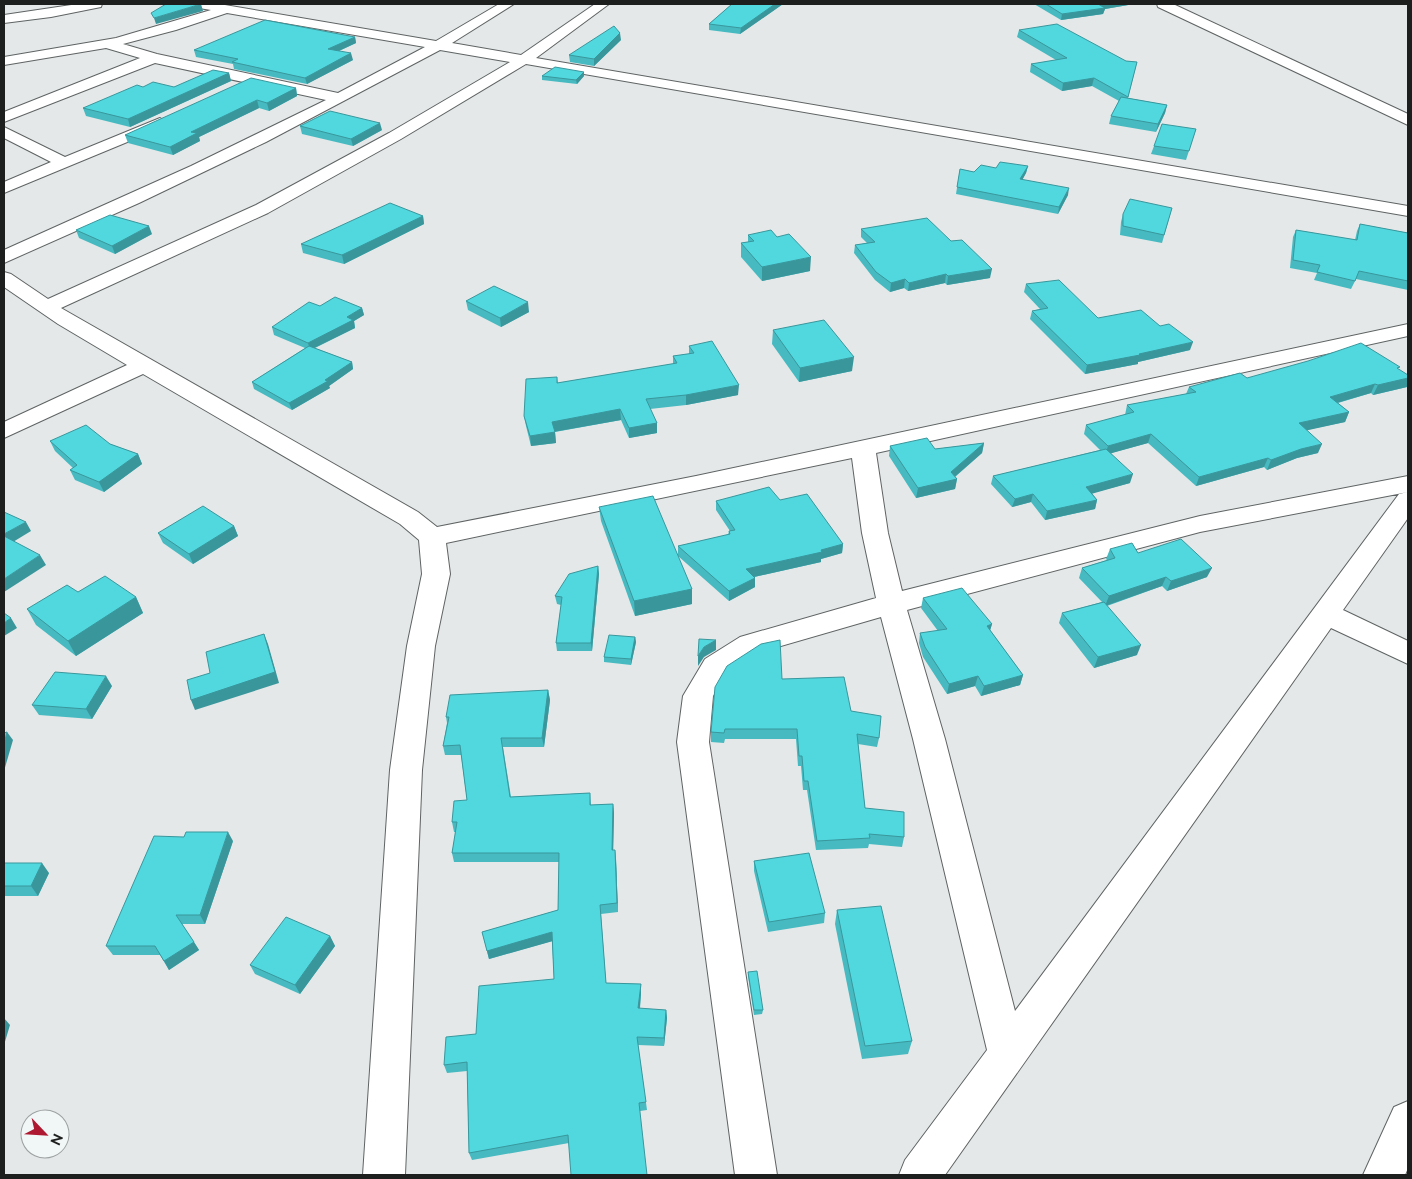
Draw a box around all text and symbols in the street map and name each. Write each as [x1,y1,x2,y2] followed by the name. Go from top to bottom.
[20,1109,70,1159] north arrow
[47,1131,66,1148] text: N

